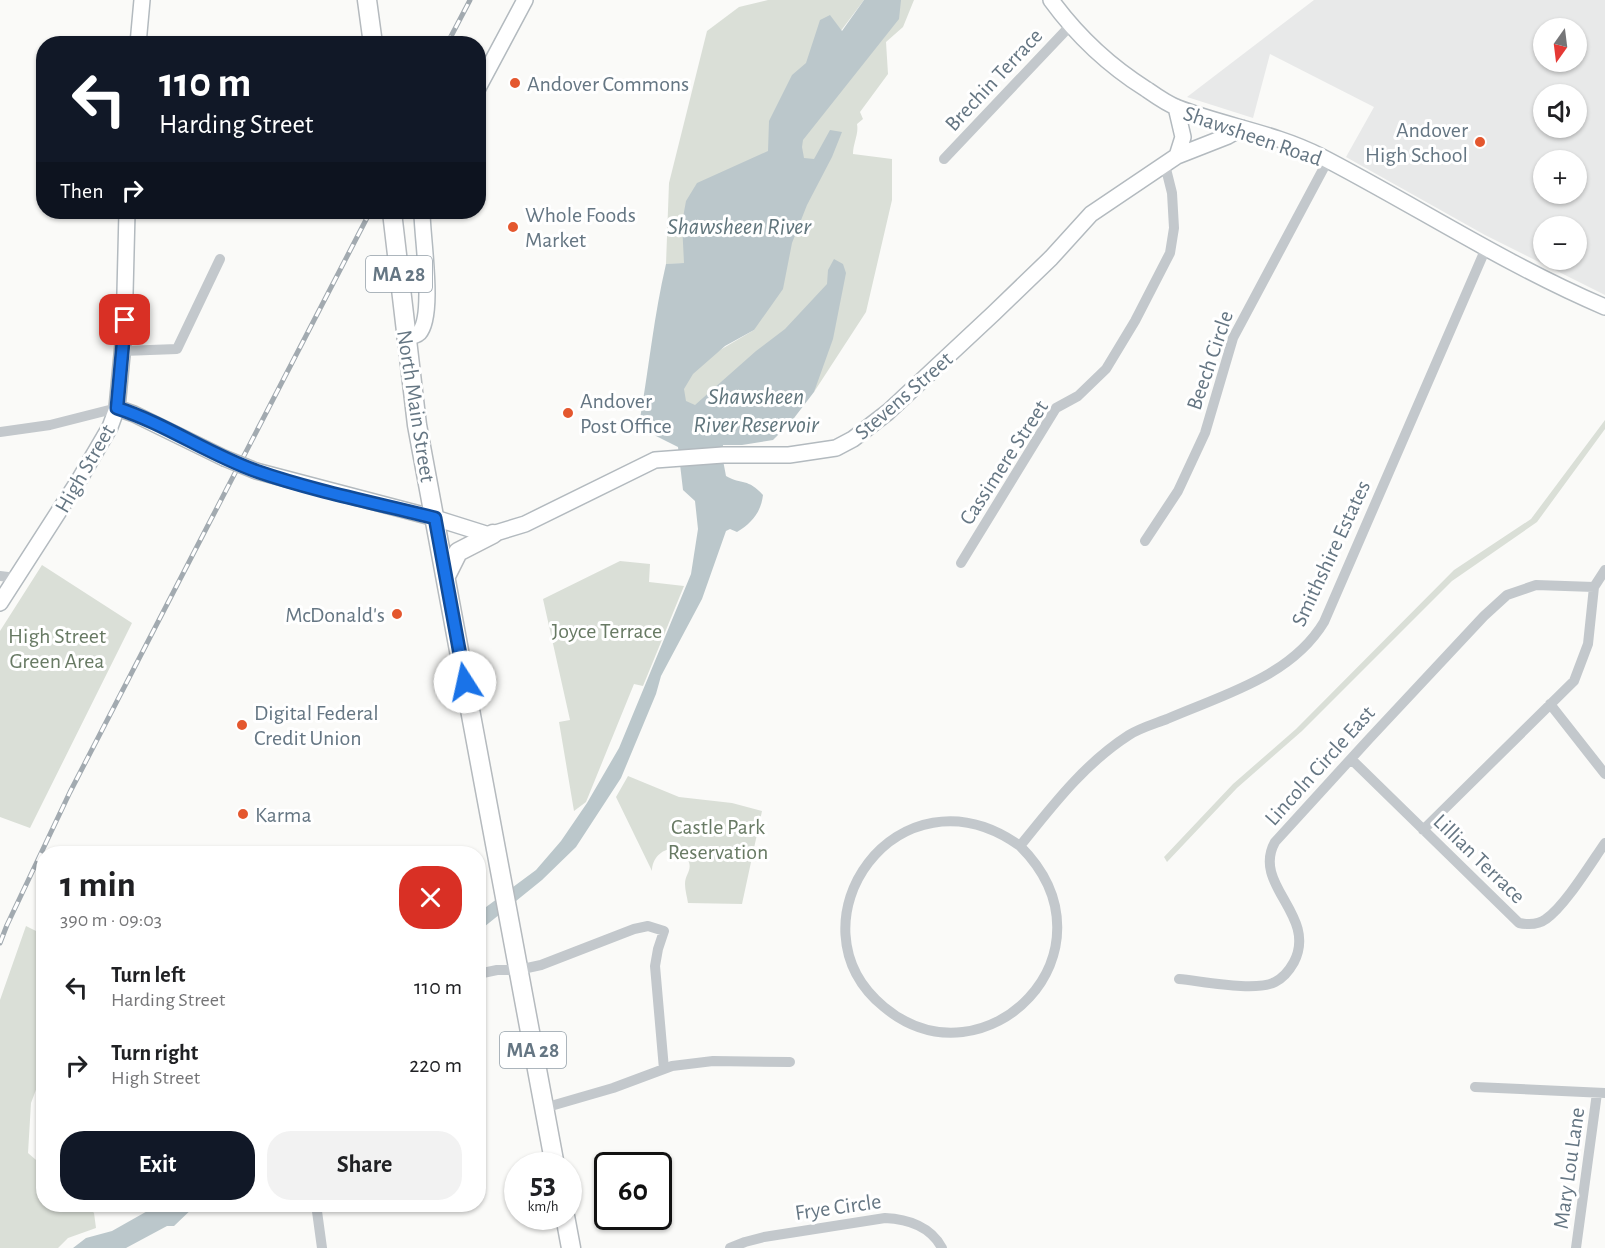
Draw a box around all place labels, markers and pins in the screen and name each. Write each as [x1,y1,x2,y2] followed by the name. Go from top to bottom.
[527,73,689,95] place label: Andover Commons
[508,76,522,90] marker: Andover Commons
[1365,119,1468,166] place label: Andover High School
[1473,135,1487,149] marker: Andover High School
[525,204,636,251] place label: Whole Foods Market
[506,220,520,234] marker: Whole Foods Market
[99,294,150,345] pin
[580,390,672,437] place label: Andover Post Office
[561,406,575,420] marker: Andover Post Office
[285,604,385,626] place label: McDonald's
[390,607,404,621] marker: McDonald's
[254,702,379,749] place label: Digital Federal Credit Union
[235,718,249,732] marker: Digital Federal Credit Union
[255,804,312,826] place label: Karma
[236,807,250,821] marker: Karma

